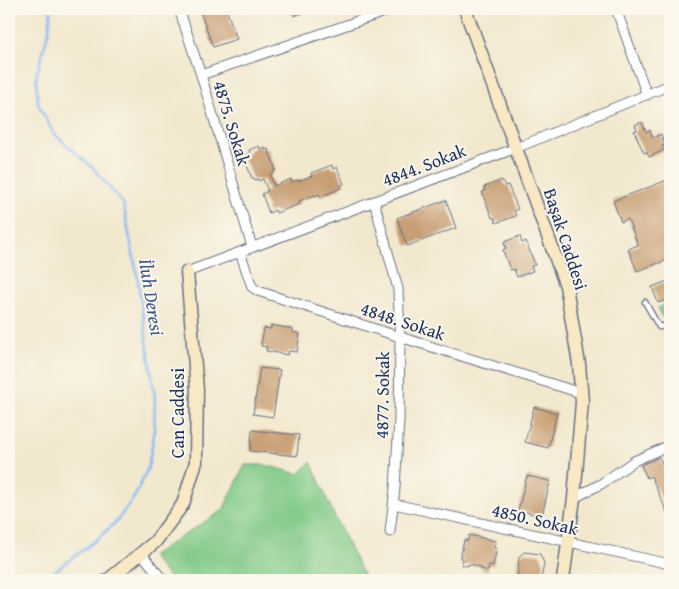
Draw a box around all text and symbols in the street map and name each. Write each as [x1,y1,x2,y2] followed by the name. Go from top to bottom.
[206,77,258,170] street label: 4875. Sokak
[378,136,471,193] street label: 4844. Sokak
[537,185,595,293] street label: Başak Caddesi
[132,257,172,338] water label: İluh Deresi
[357,295,450,348] street label: 4848. Sokak
[368,350,396,439] street label: 4877. Sokak
[164,368,191,458] street label: Can Caddesi
[489,496,582,542] street label: 4850. Sokak

